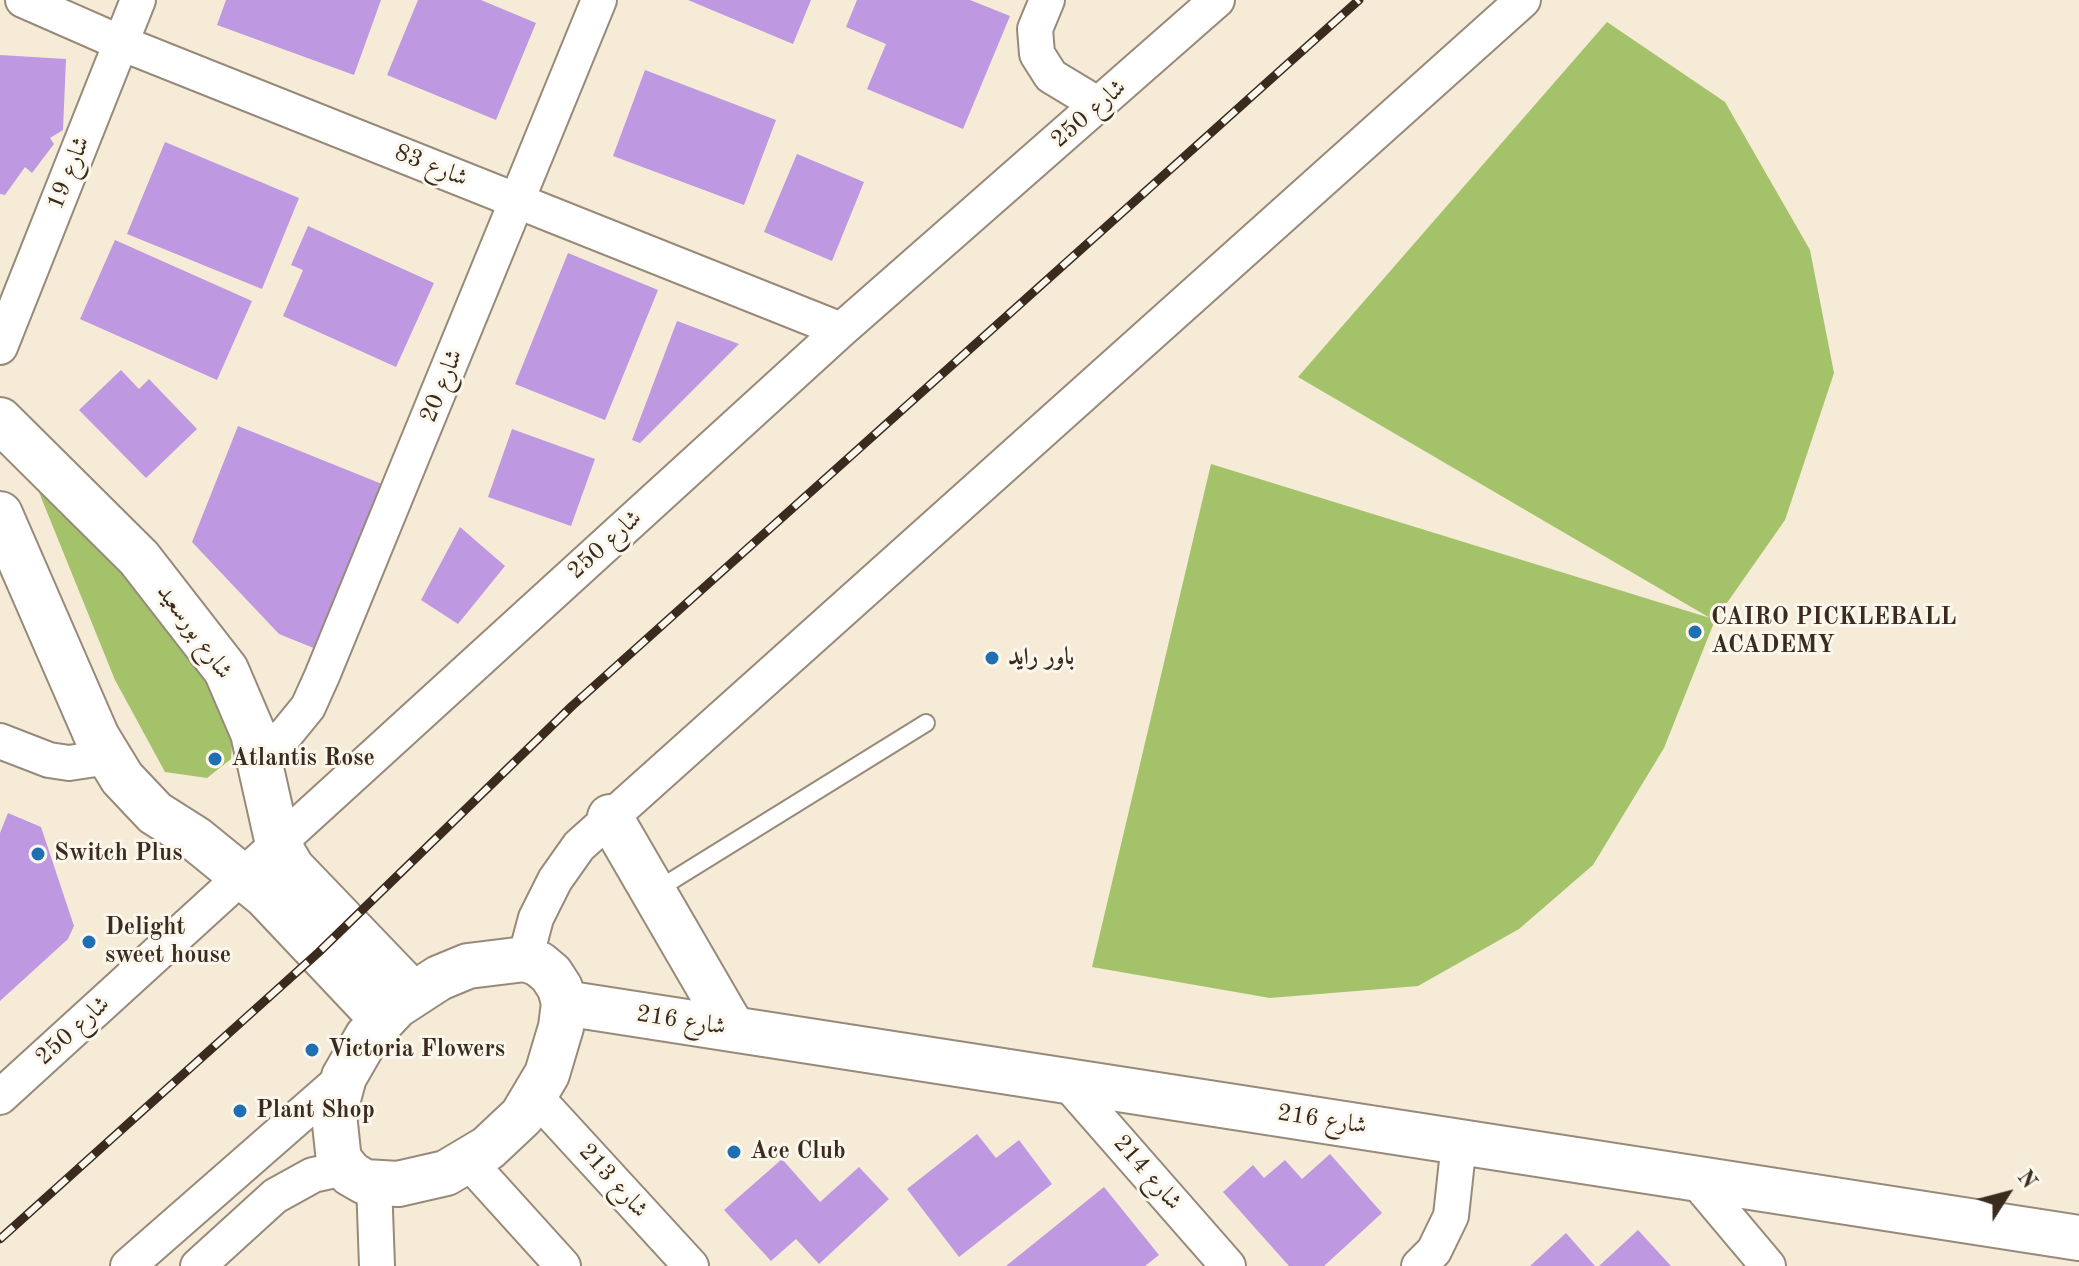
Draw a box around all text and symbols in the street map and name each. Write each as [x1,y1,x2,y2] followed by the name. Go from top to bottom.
[1046,74,1132,154] street label: شارع 250
[41,132,97,214] street label: شارع 19
[390,138,472,194] street label: شارع 83
[414,345,470,427] street label: شارع 20
[562,504,648,586] street label: شارع 250
[150,579,238,685] street label: شارع بورسعيد
[1711,604,1956,660] place label: CAIRO PICKLEBALL ACADEMY
[1686,623,1704,641] marker: CAIRO PICKLEBALL ACADEMY
[1008,644,1074,672] place label: باور رايد
[983,649,1001,667] marker: باور رايد
[231,745,375,773] place label: Atlantis Rose
[206,750,224,768] marker: Atlantis Rose
[54,840,182,868] place label: Switch Plus
[29,845,47,863] marker: Switch Plus
[105,914,231,970] place label: Delight sweet house
[80,933,98,951] marker: Delight sweet house
[30,990,116,1072] street label: شارع 250
[634,1000,728,1042] street label: شارع 216
[328,1036,505,1064] place label: Victoria Flowers
[303,1041,321,1059] marker: Victoria Flowers
[256,1097,375,1125] place label: Plant Shop
[1275,1099,1369,1141] street label: شارع 216
[231,1102,249,1120] marker: Plant Shop
[1107,1130,1187,1216] street label: شارع 214
[572,1138,654,1224] street label: شارع 213
[750,1138,846,1166] place label: Ace Club
[725,1143,743,1161] marker: Ace Club
[1967,1154,2047,1234] north arrow
[2013,1167,2040,1193] text: N

